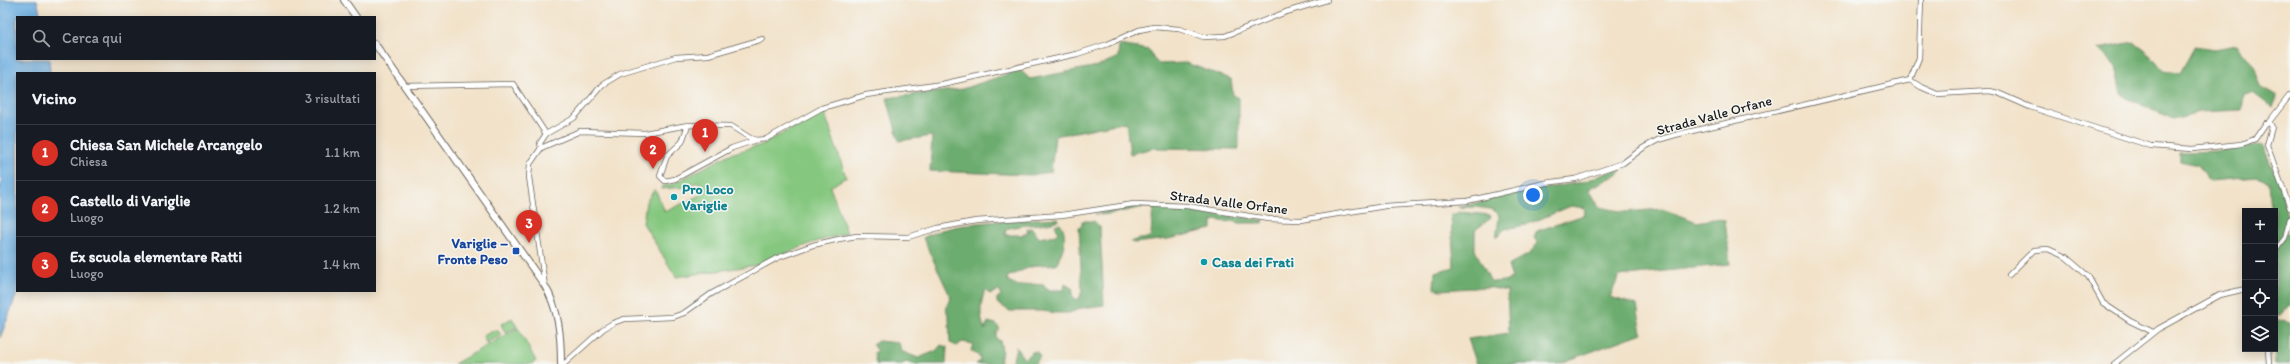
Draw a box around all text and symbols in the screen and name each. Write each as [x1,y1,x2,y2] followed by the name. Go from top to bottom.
[16,16,376,60] search box
[30,27,52,49] icon: search
[62,29,122,47] text: Cerca qui
[32,88,76,108] text: Vicino
[305,91,360,106] text: 3 risultati
[1655,92,1774,139] street label: Strada Valle Orfane
[692,119,718,152] pin: 1
[70,136,262,154] text: Chiesa San Michele Arcangelo
[640,136,666,169] pin: 2
[42,145,48,160] text: 1
[325,145,360,160] text: 1.1 km
[70,154,107,169] text: Chiesa
[682,181,734,214] place label: Pro Loco Variglie
[1523,185,1543,205] your location
[1169,187,1289,218] street label: Strada Valle Orfane
[70,192,190,210] text: Castello di Variglie
[669,192,679,202] marker: Pro Loco Variglie
[42,201,48,216] text: 2
[324,201,360,216] text: 1.2 km
[2242,208,2278,352] map controls
[2242,208,2278,244] button: +
[70,210,104,225] text: Luogo
[516,210,542,243] pin: 3
[438,235,508,268] place label: Variglie – Fronte Peso
[2242,244,2278,280] button: −
[511,246,521,256] marker: Variglie – Fronte Peso
[70,248,242,266] text: Ex scuola elementare Ratti
[1212,254,1294,271] place label: Casa dei Frati
[41,257,49,272] text: 3
[323,257,360,272] text: 1.4 km
[1199,257,1209,267] marker: Casa dei Frati
[70,266,104,281] text: Luogo
[2242,280,2278,316] button: locate
[2242,316,2278,352] button: layers

